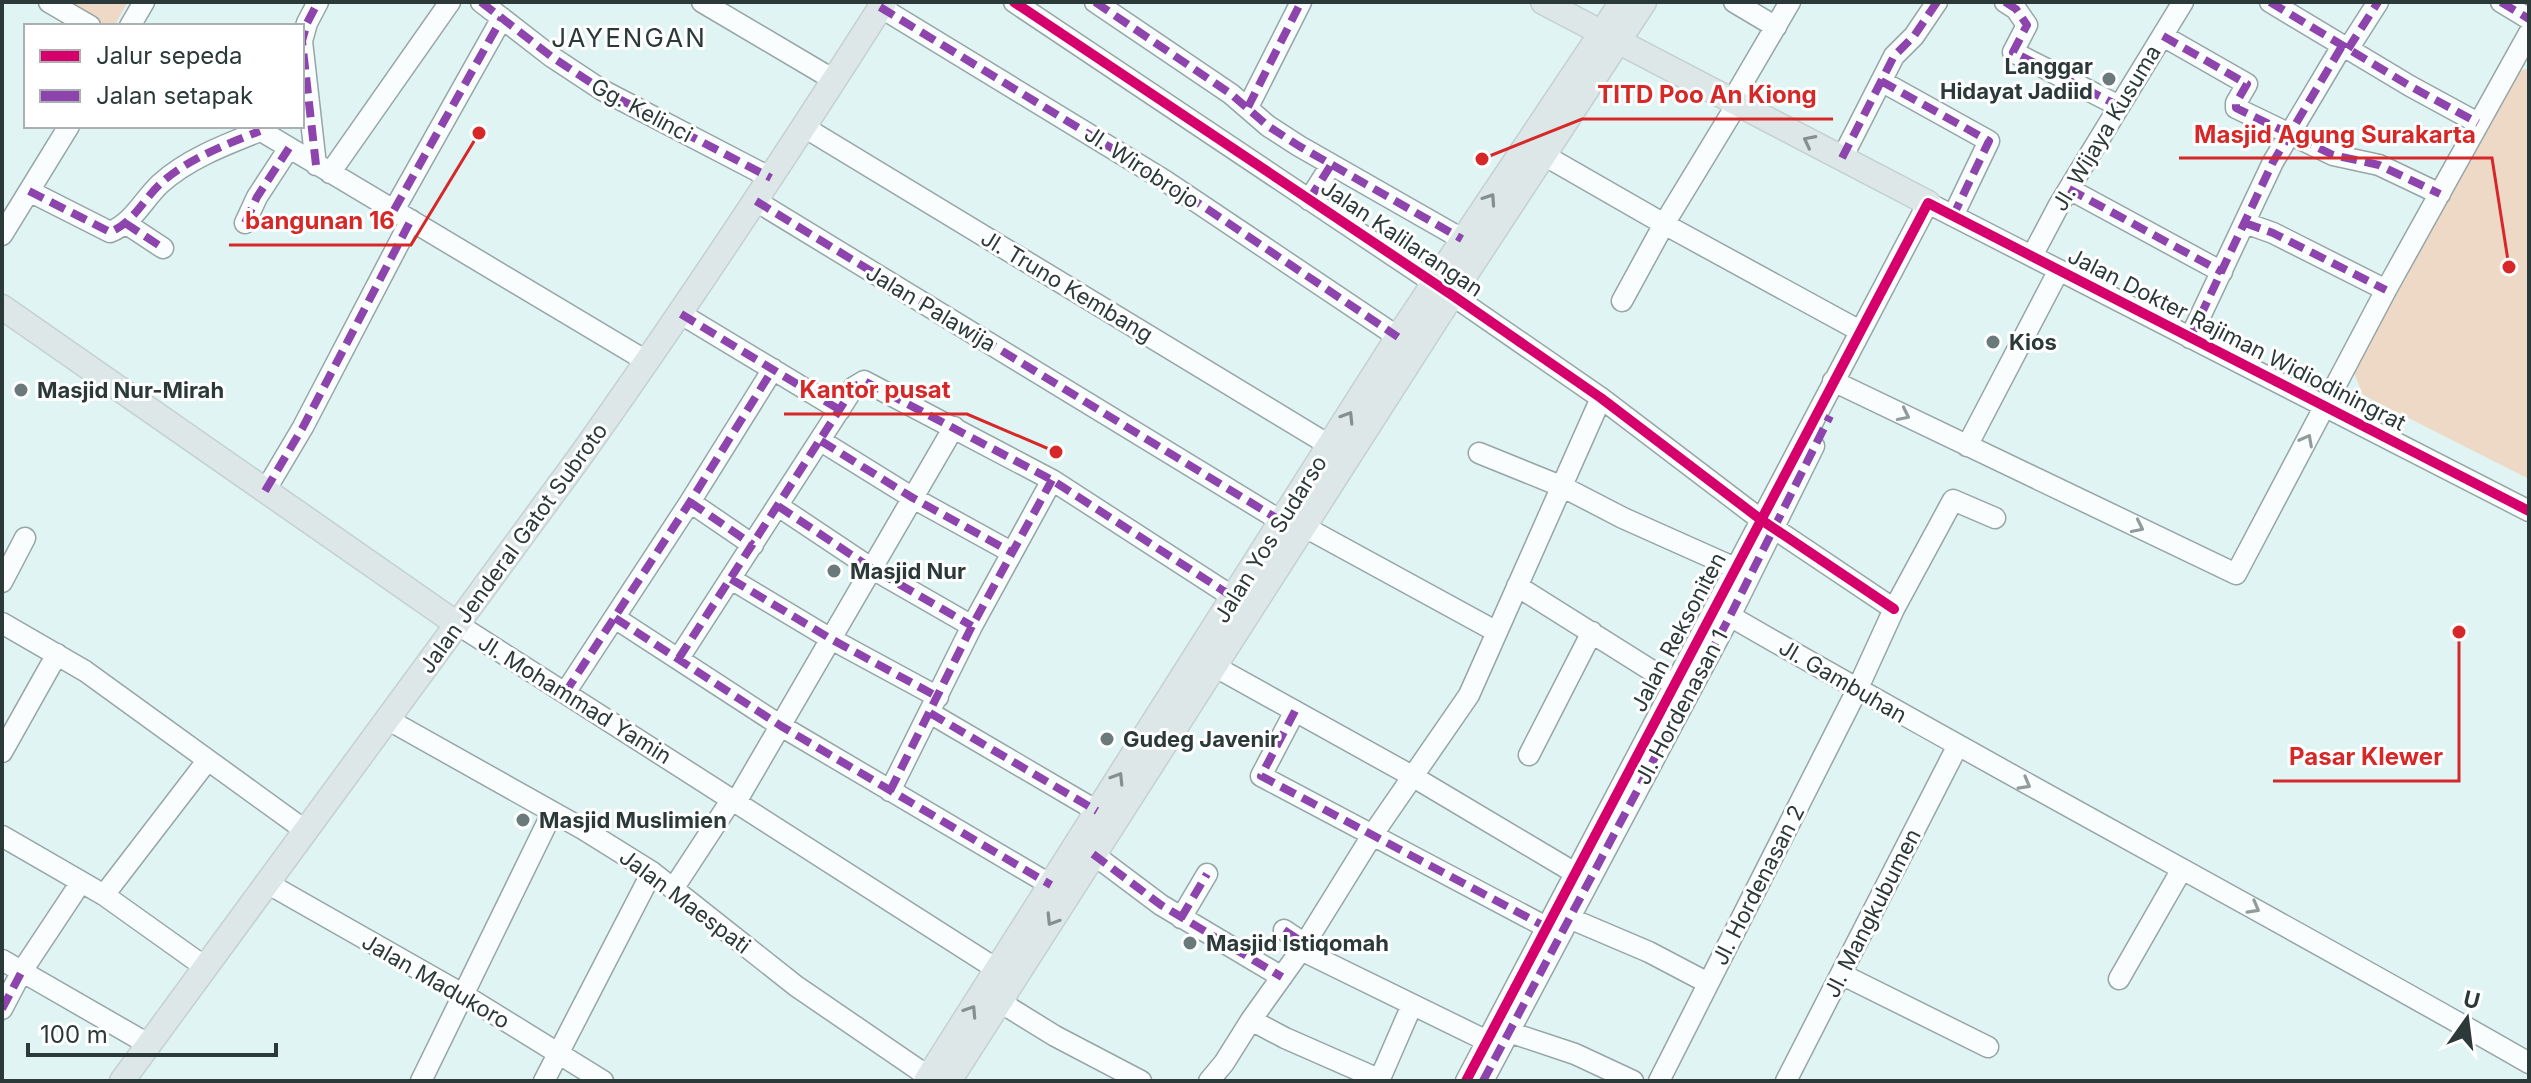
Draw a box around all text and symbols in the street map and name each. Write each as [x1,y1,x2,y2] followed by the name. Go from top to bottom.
[551,22,707,53] district label: JAYENGAN
[24,24,304,128] legend
[2046,40,2166,216] street label: Jl. Wijaya Kusuma
[96,41,242,70] text: Jalur sepeda
[1940,53,2093,104] place label: Langgar Hidayat Jadiid
[2100,70,2118,88] marker: Langgar Hidayat Jadiid
[1582,71,1833,119] callout: TITD Poo An Kiong
[587,73,697,147] street label: Gg. Kelinci
[1597,80,1817,109] text: TITD Poo An Kiong
[96,81,253,110] text: Jalan setapak
[2179,110,2492,158] callout: Masjid Agung Surakarta
[1080,120,1204,214] street label: Jl. Wirobrojo
[2194,120,2476,149] text: Masjid Agung Surakarta
[1802,135,1817,151] one-way arrow
[1316,174,1488,302] street label: Jalan Kalilarangan
[1480,193,1495,207] one-way arrow
[229,197,411,245] callout: bangunan 16
[245,206,395,235] text: bangunan 16
[976,224,1158,348] street label: Jl. Truno Kembang
[2064,242,2410,436] street label: Jalan Dokter Rajiman Widiodiningrat
[861,259,1001,357] street label: Jalan Palawija
[2009,329,2057,355] place label: Kios
[1984,333,2002,351] marker: Kios
[784,366,967,414] callout: Kantor pusat
[799,375,951,404] text: Kantor pusat
[37,377,224,403] place label: Masjid Nur-Mirah
[12,381,30,399] marker: Masjid Nur-Mirah
[1895,405,1910,421] one-way arrow
[1338,411,1353,425] one-way arrow
[413,418,613,678] street label: Jalan Jenderal Gatot Subroto
[2297,434,2312,449] one-way arrow
[1208,451,1332,627] street label: Jalan Yos Sudarso
[2130,517,2144,533] one-way arrow
[1625,548,1731,716] street label: Jalan Reksoniten
[850,558,966,584] place label: Masjid Nur
[825,562,843,580] marker: Masjid Nur
[1629,625,1733,789] street label: Jl. Hordenasan 1
[474,629,676,769] street label: Jl. Mohammad Yamin
[1774,634,1912,728] street label: Jl. Gambuhan
[1123,726,1279,752] place label: Gudeg Javenir
[1098,730,1116,748] marker: Gudeg Javenir
[2273,733,2459,781] callout: Pasar Klewer
[2289,742,2443,771] text: Pasar Klewer
[1109,772,1124,787] one-way arrow
[2017,774,2031,790] one-way arrow
[1706,801,1810,969] street label: Jl. Hordenasan 2
[539,807,727,833] place label: Masjid Muslimien
[514,811,532,829] marker: Masjid Muslimien
[1818,824,1926,1002] street label: Jl. Mangkubumen
[614,843,756,959] street label: Jalan Maespati
[2245,898,2259,914] one-way arrow
[1046,911,1061,926] one-way arrow
[357,928,515,1034] street label: Jalan Madukoro
[1206,930,1389,956] place label: Masjid Istiqomah
[1181,934,1199,952] marker: Masjid Istiqomah
[2427,979,2507,1059] north arrow
[2461,985,2483,1014] text: U
[961,1006,976,1020] one-way arrow
[28,1007,276,1057] scale bar
[40,1020,108,1049] text: 100 m

